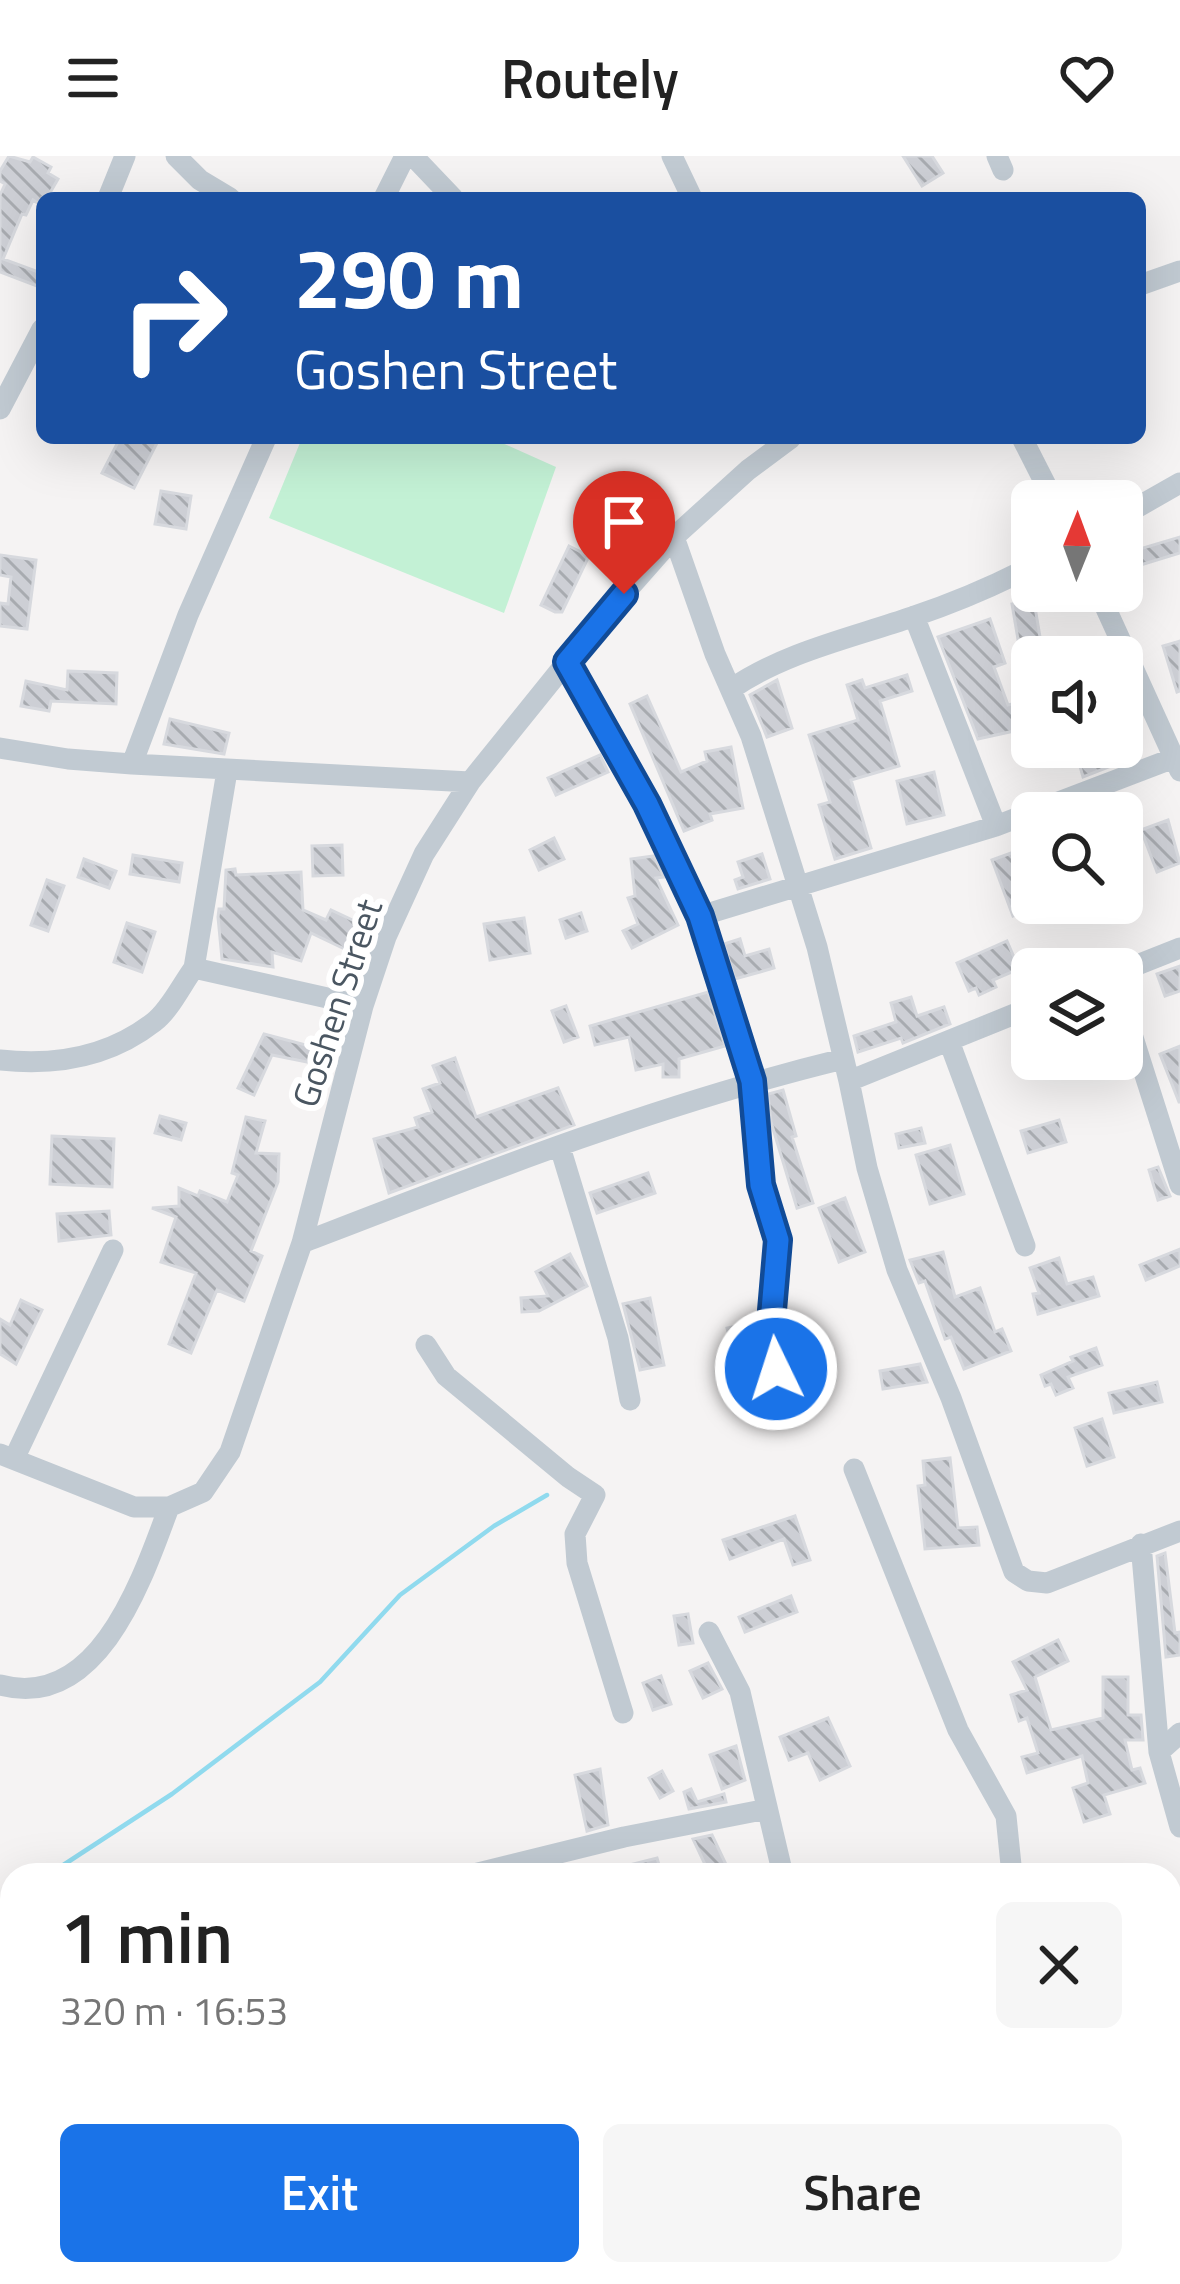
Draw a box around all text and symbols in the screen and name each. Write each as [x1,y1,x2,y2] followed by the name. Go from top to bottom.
[501,37,679,119] text: Routely
[60,45,126,111] icon: menu
[1054,45,1120,111] icon: heart
[294,213,524,341] text: 290 m
[96,240,252,396] icon: right
[294,328,617,410] text: Goshen Street
[573,471,675,594] pin
[1011,480,1143,612] north arrow
[1011,480,1143,1080] map controls
[591,489,657,555] icon: arrive
[1011,636,1143,768] button: sound
[1011,792,1143,924] button: search
[277,892,396,1114] street label: Goshen Street
[1011,948,1143,1080] button: layers
[713,1306,839,1432] position arrow
[60,1881,233,1991] text: 1 min
[996,1902,1122,2028] button: close
[60,1981,288,2040] text: 320 m · 16:53
[60,2124,579,2262] button: Exit
[603,2124,1122,2262] button: Share

